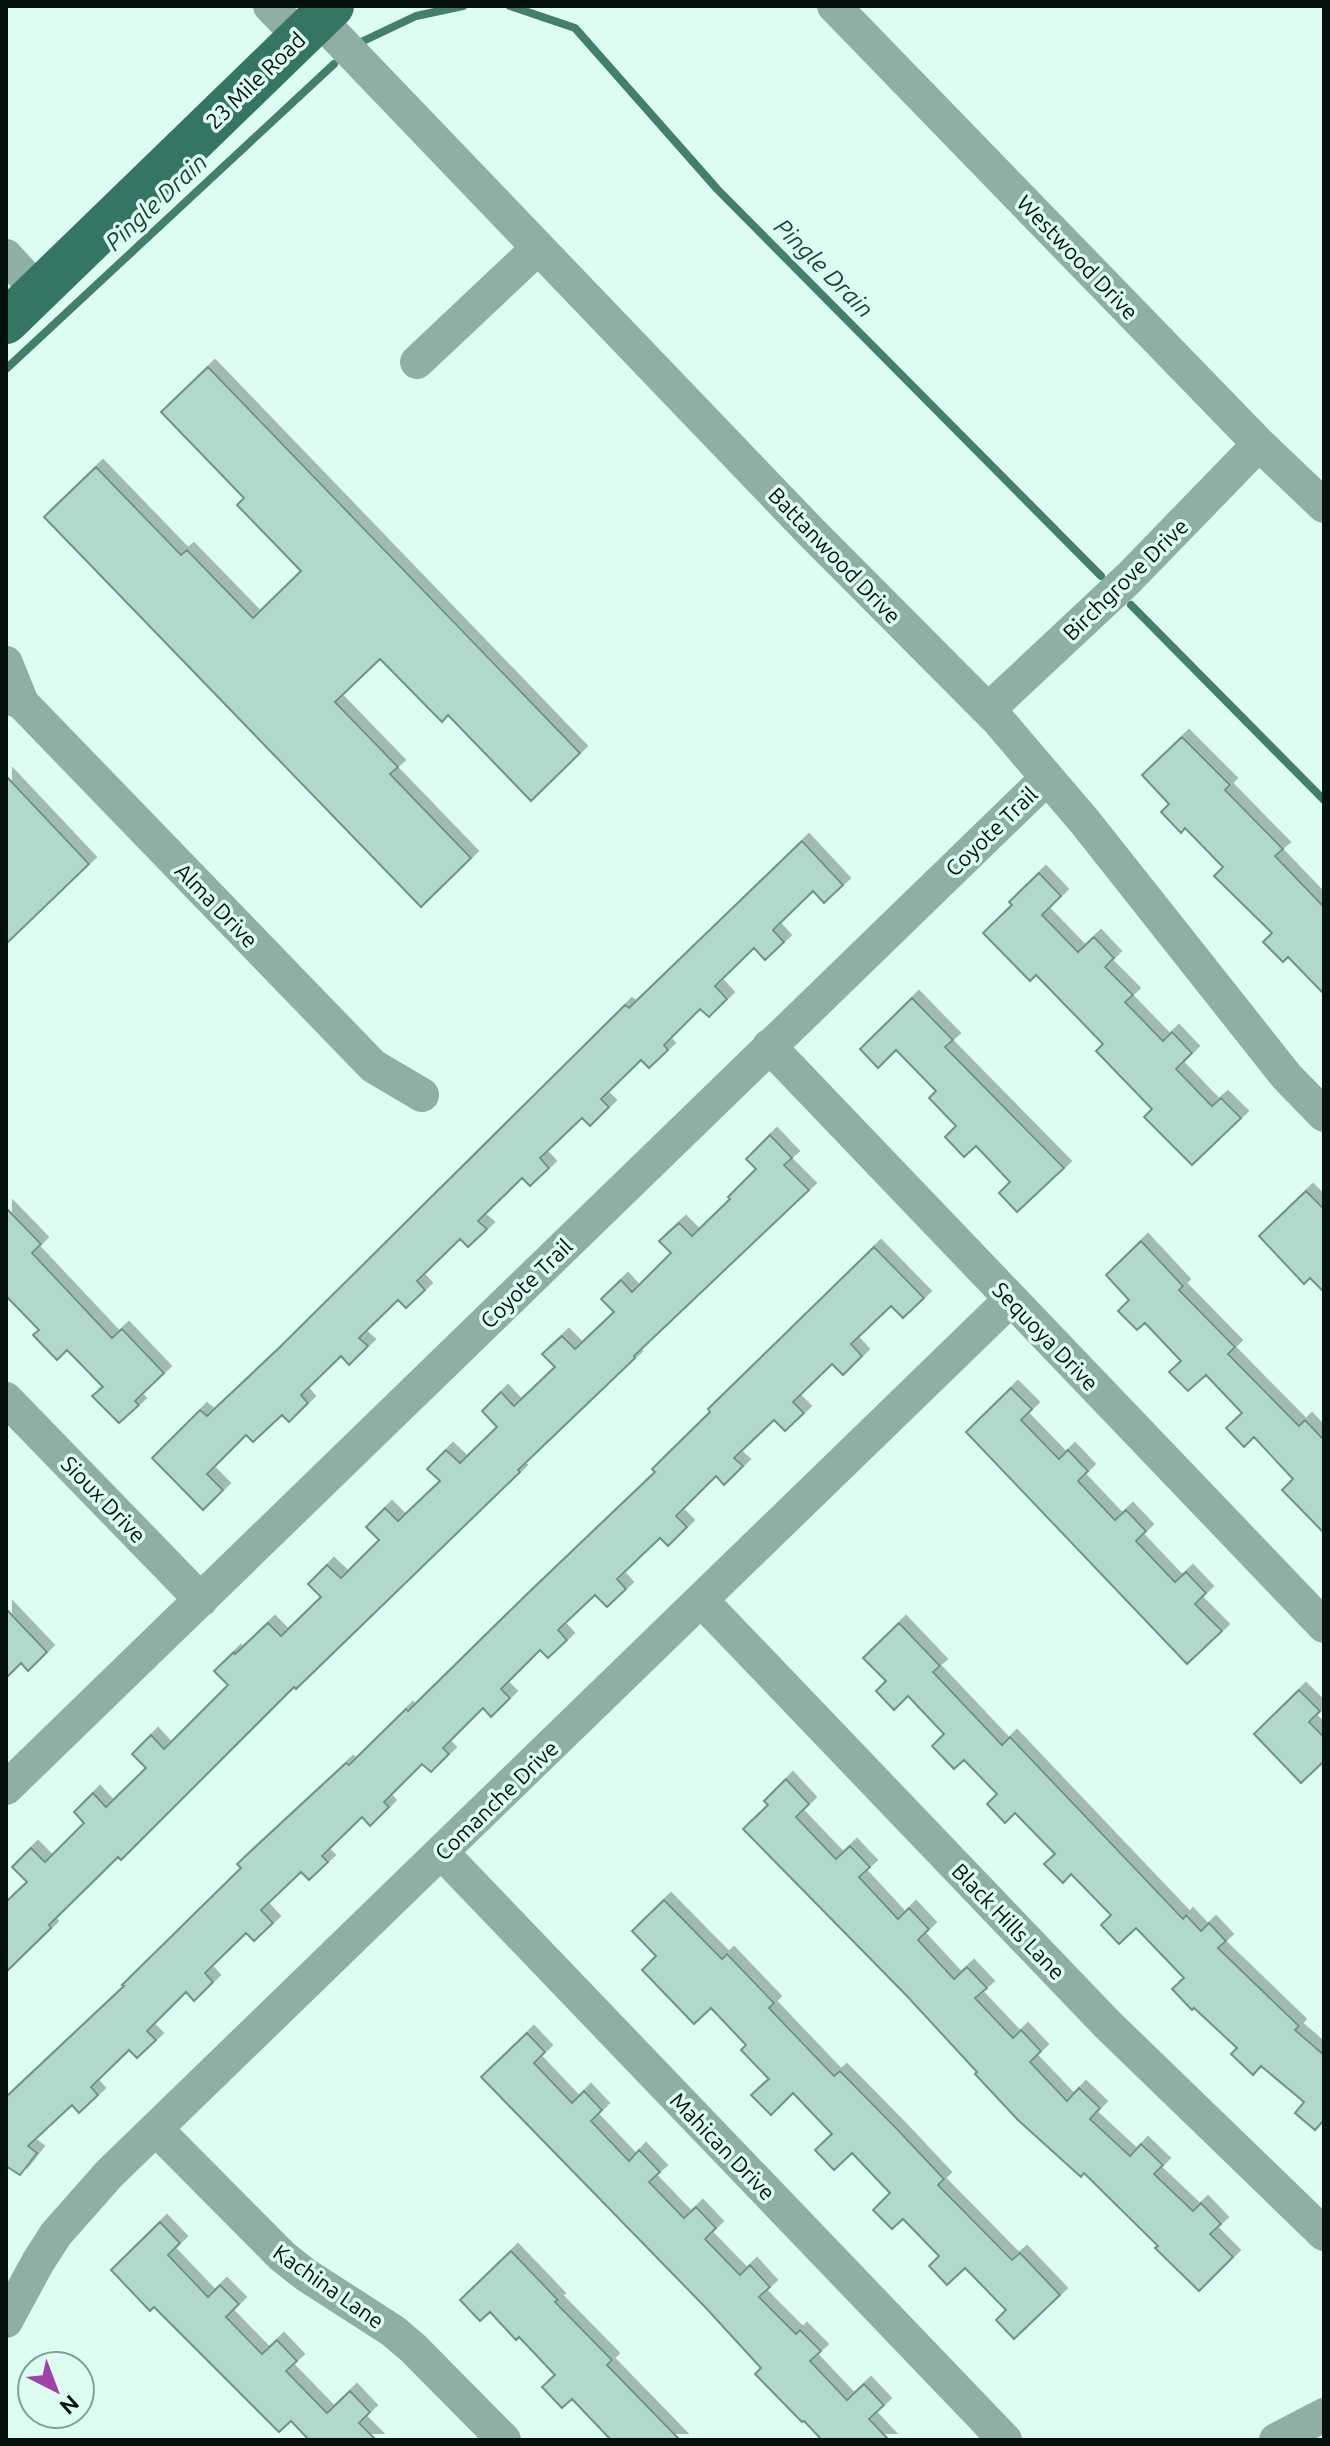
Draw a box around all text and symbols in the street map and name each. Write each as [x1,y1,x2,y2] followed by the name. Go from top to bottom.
[200,27,310,133] street label: 23 Mile Road
[100,148,212,256] water label: Pingle Drain
[1012,190,1144,324] street label: Westwood Drive
[769,213,879,323] water label: Pingle Drain
[764,482,906,628] street label: Battanwood Drive
[1057,513,1193,645] street label: Birchgrove Drive
[940,781,1042,881] street label: Coyote Trail
[171,858,263,952] street label: Alma Drive
[475,1233,577,1333] street label: Coyote Trail
[988,1277,1104,1395] street label: Sequoya Drive
[57,1451,151,1547] street label: Sioux Drive
[429,1735,563,1865] street label: Comanche Drive
[947,1858,1071,1984] street label: Black Hills Lane
[666,2087,780,2205] street label: Mahican Drive
[269,2239,389,2333] street label: Kachina Lane
[16,2350,96,2430] north arrow
[55,2390,84,2420] text: N

